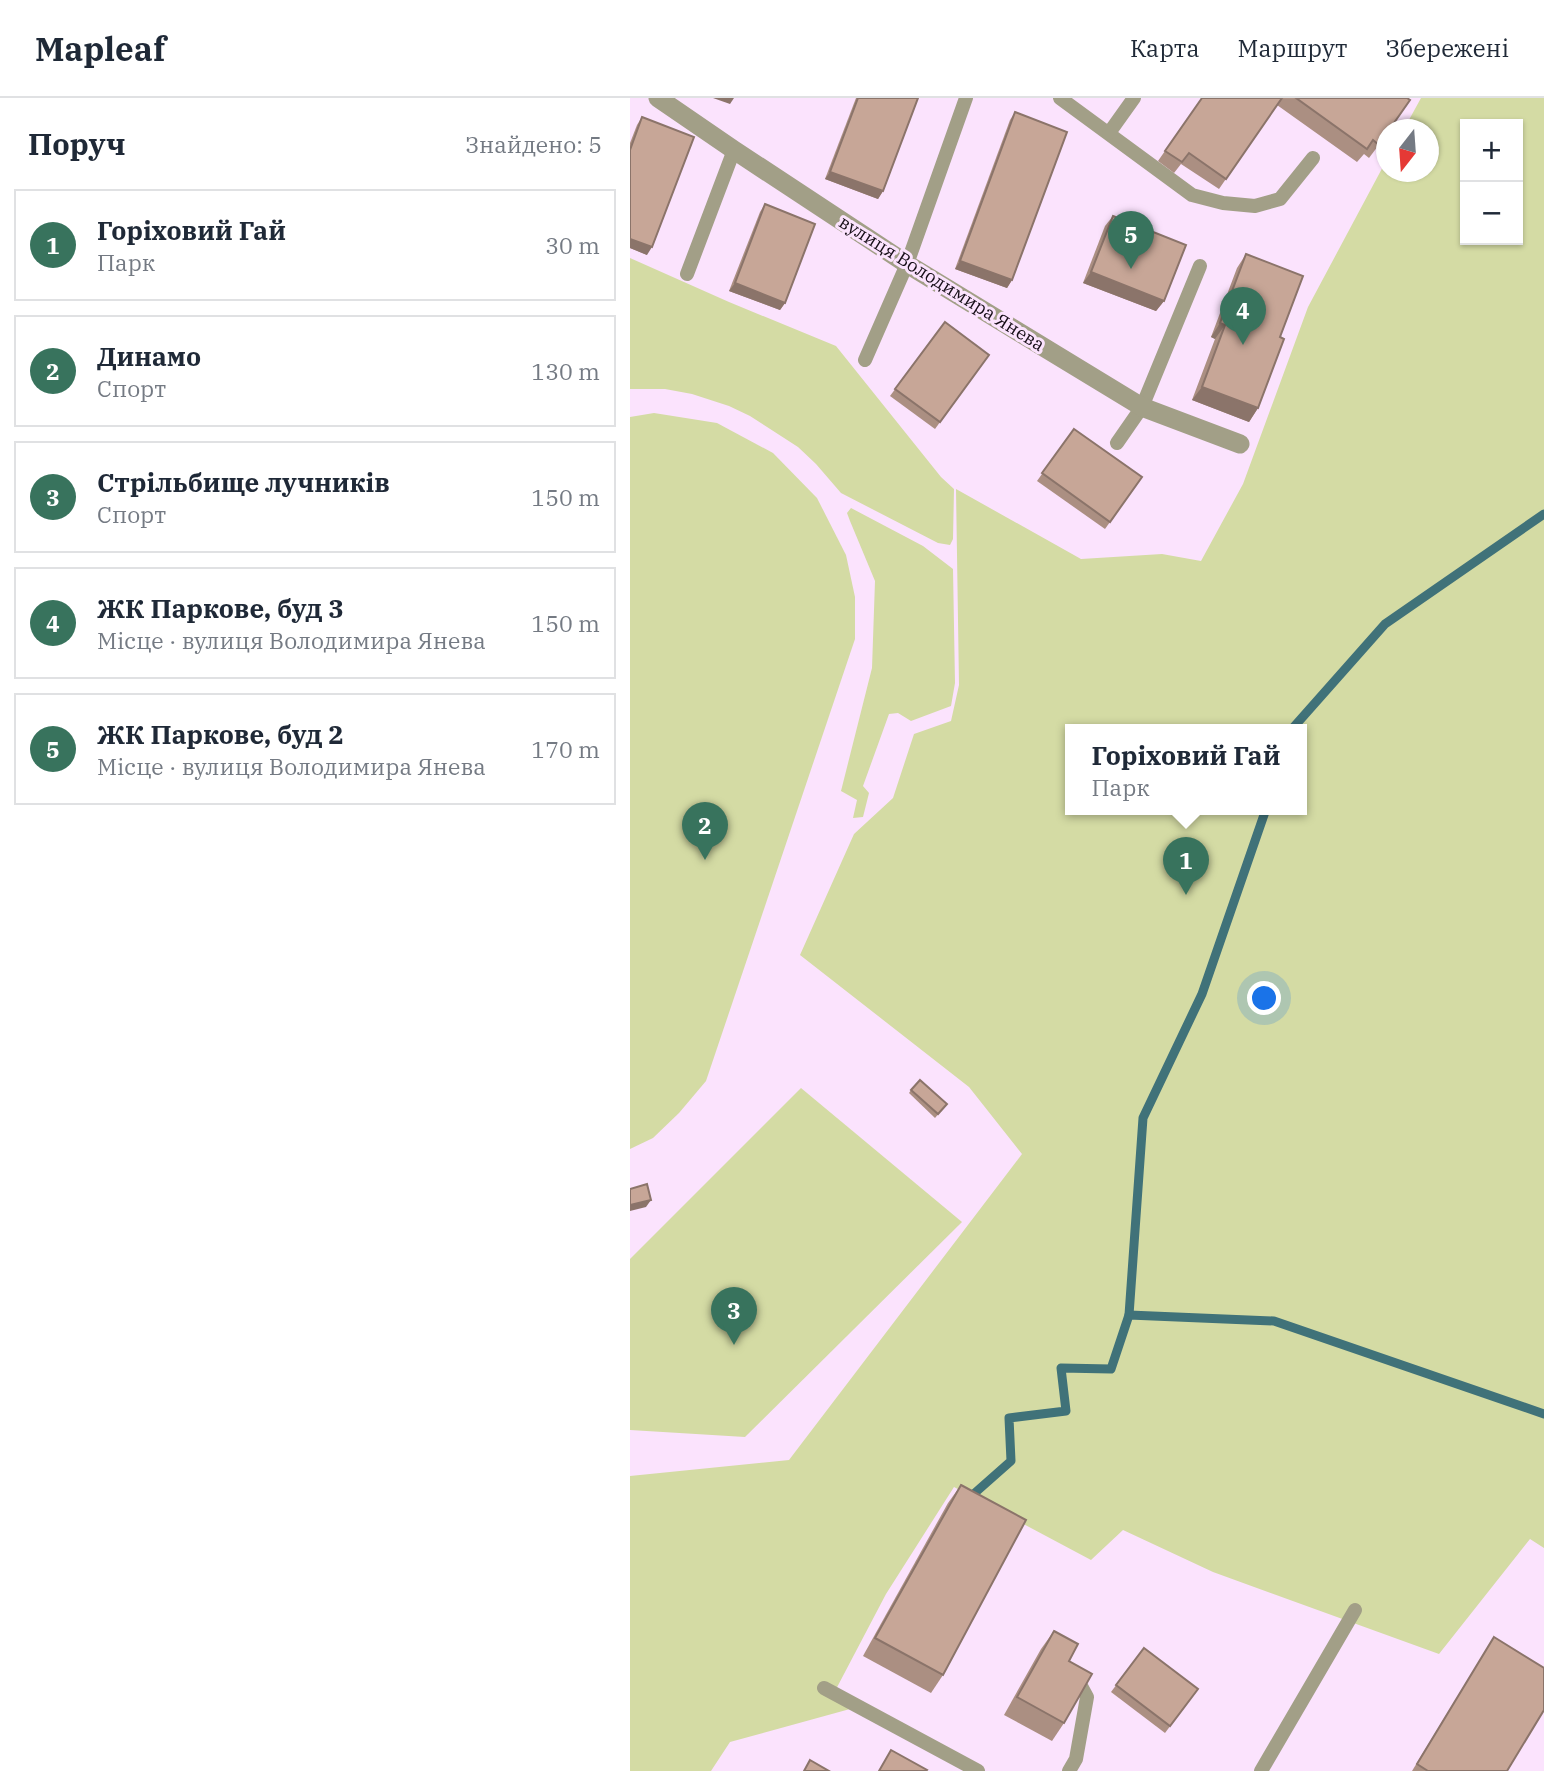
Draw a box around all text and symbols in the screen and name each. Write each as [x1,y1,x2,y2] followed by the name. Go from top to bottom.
[35,27,166,70] text: Mapleaf
[1130,32,1200,64] text: Карта
[1238,32,1347,64] text: Маршрут
[1385,32,1509,64] text: Збережені
[1376,119,1439,182] north arrow
[1460,119,1523,245] map controls
[1460,119,1523,182] button: +
[28,124,125,163] text: Поруч
[465,129,602,159] text: Знайдено: 5
[1460,182,1523,245] button: −
[835,210,1049,356] street label: вулиця Володимира Янева
[1108,211,1154,269] pin: 5
[97,213,286,247] text: Горіховий Гай
[46,230,60,260] text: 1
[545,230,600,260] text: 30 m
[97,247,155,277] text: Парк
[1220,287,1266,345] pin: 4
[97,339,201,373] text: Динамо
[46,356,60,386] text: 2
[531,356,600,386] text: 130 m
[97,373,166,403] text: Спорт
[97,465,390,499] text: Стрільбище лучників
[46,482,60,512] text: 3
[531,482,600,512] text: 150 m
[97,499,166,529] text: Спорт
[97,591,344,625] text: ЖК Паркове, буд 3
[46,608,60,638] text: 4
[531,608,600,638] text: 150 m
[97,625,486,655] text: Місце · вулиця Володимира Янева
[97,717,344,751] text: ЖК Паркове, буд 2
[1065,724,1307,815] popup
[46,734,60,764] text: 5
[531,734,600,764] text: 170 m
[1092,738,1280,772] text: Горіховий Гай
[97,751,486,781] text: Місце · вулиця Володимира Янева
[1092,772,1150,802] text: Парк
[682,802,728,860] pin: 2
[1163,837,1209,895] pin: 1
[1247,981,1281,1015] your location
[711,1287,757,1345] pin: 3

